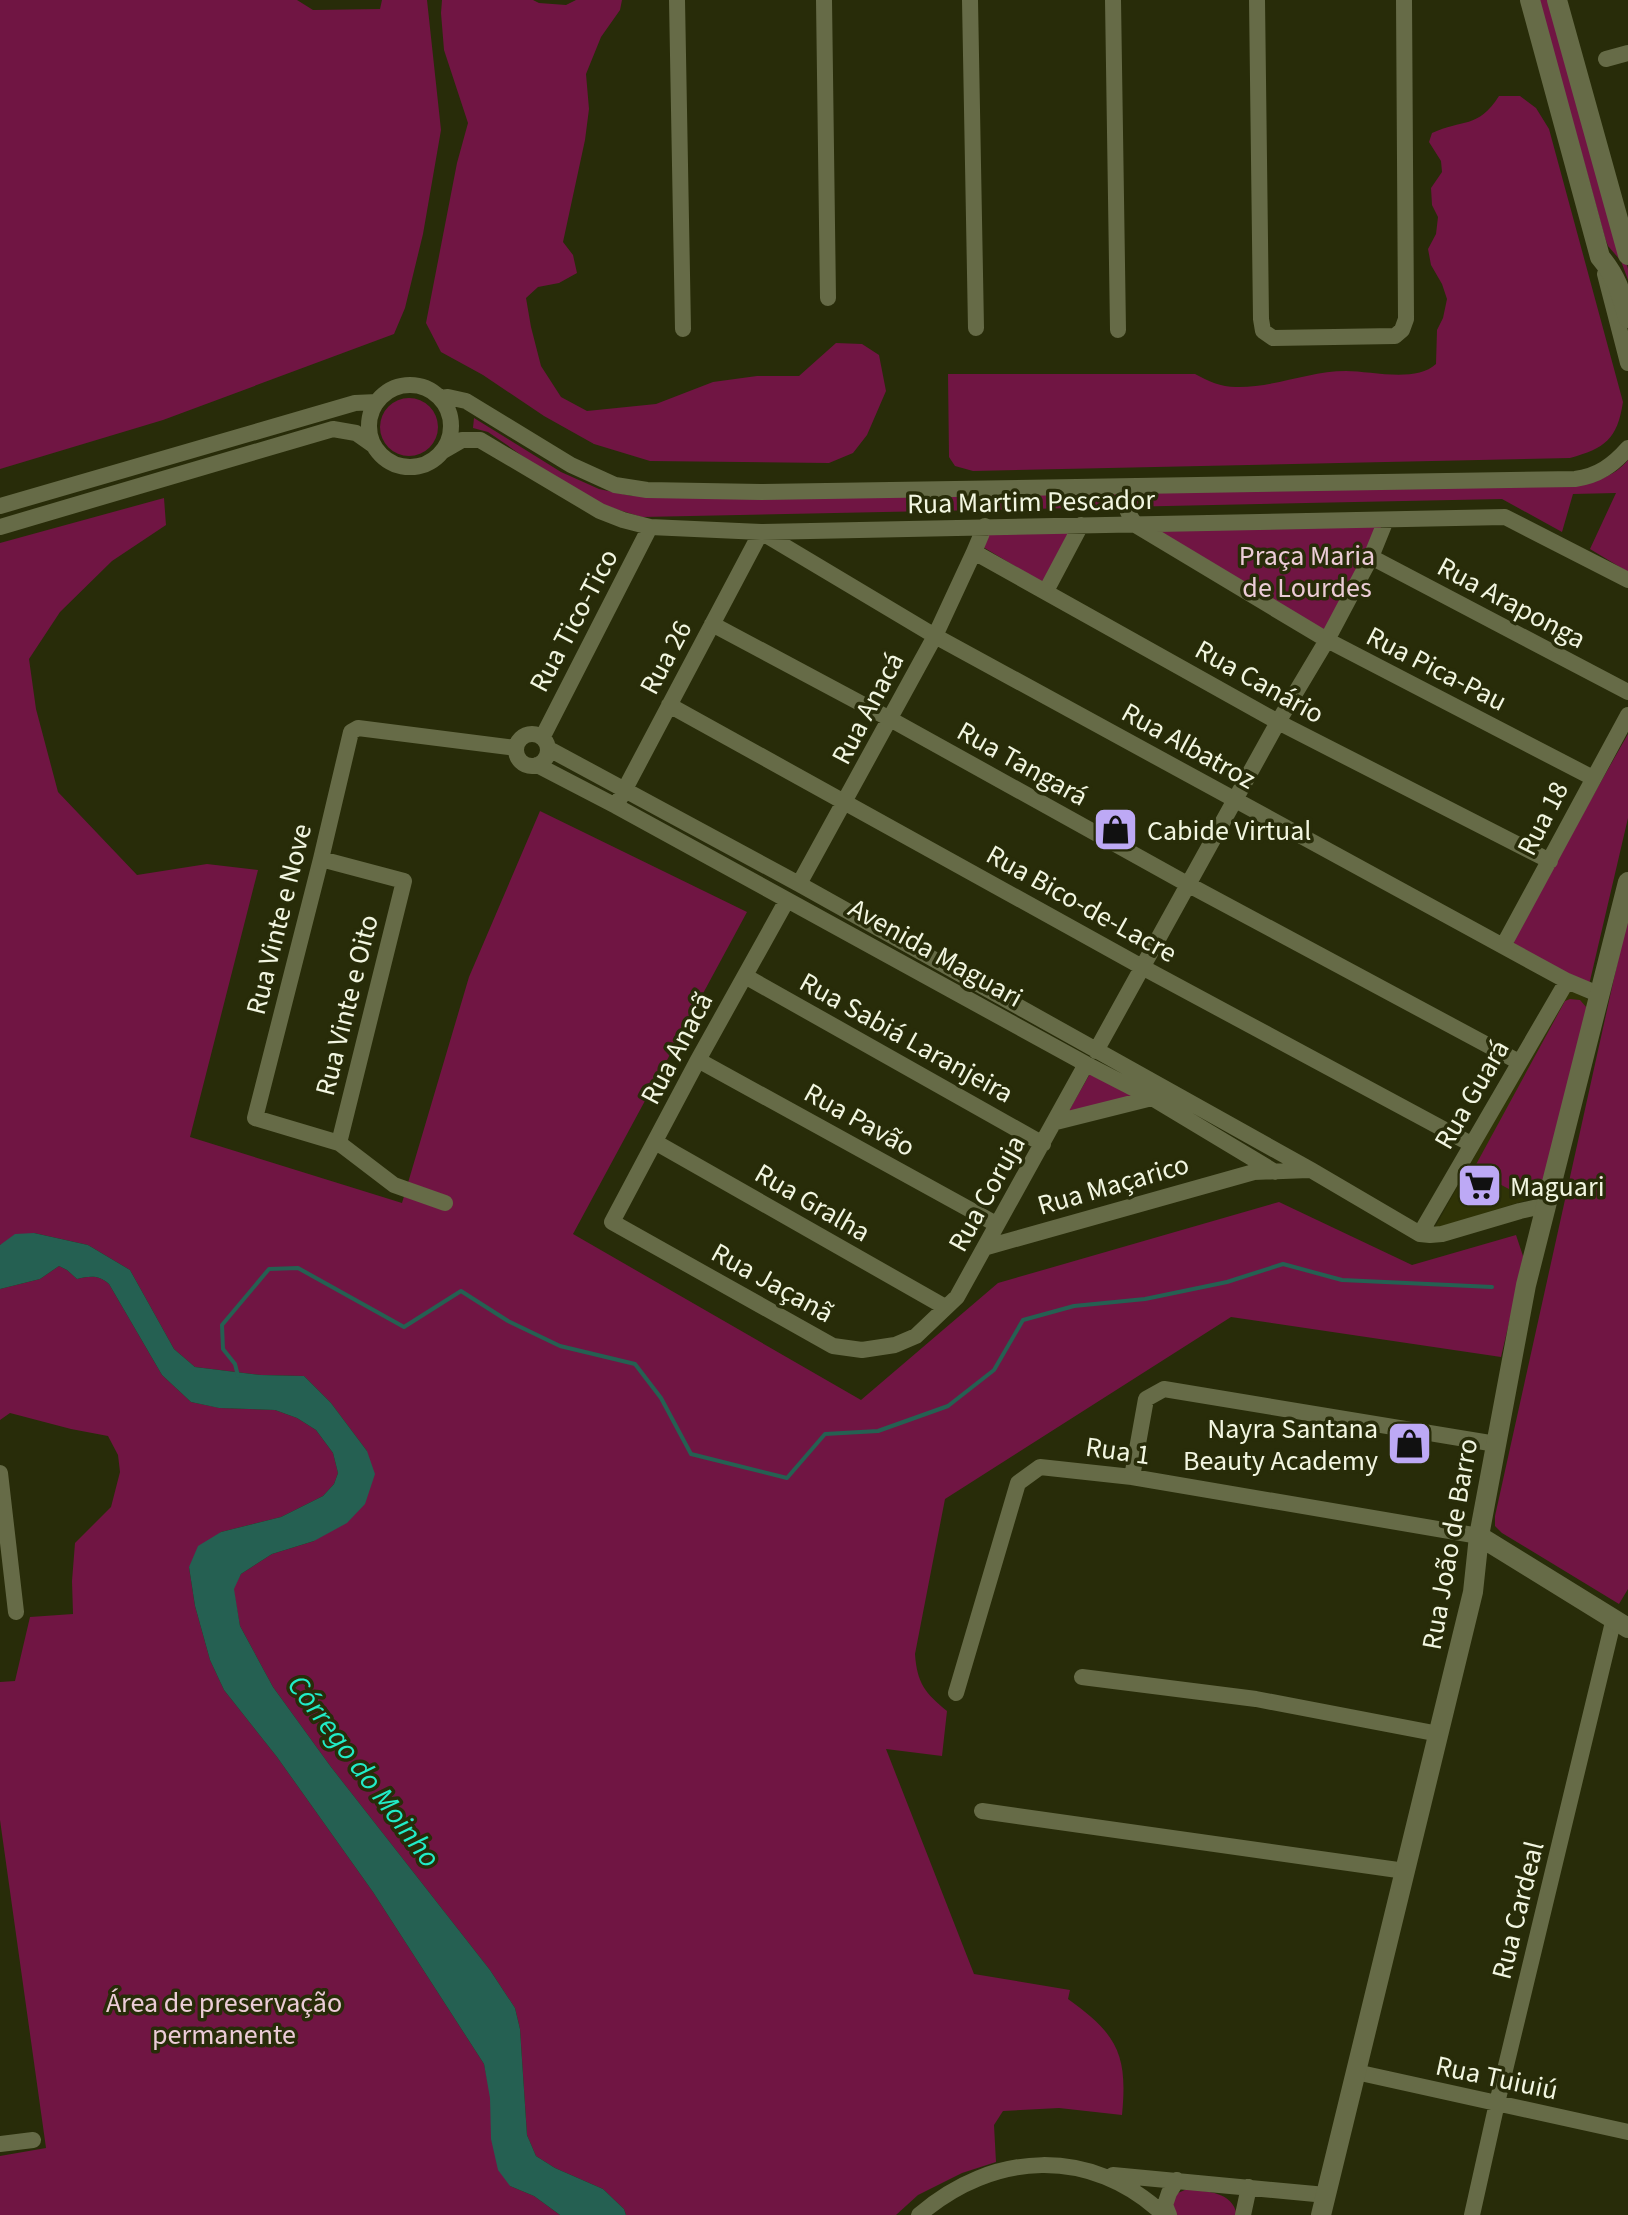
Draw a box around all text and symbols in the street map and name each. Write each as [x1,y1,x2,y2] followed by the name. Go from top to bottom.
[907,480,1156,524] street label: Rua Martim Pescador
[1239,536,1375,608] park label: Praça Maria de Lourdes
[519,542,628,699] street label: Rua Tico-Tico
[1430,547,1593,659] street label: Rua Araponga
[630,613,702,702] street label: Rua 26
[1359,616,1514,721] street label: Rua Pica-Pau
[1188,630,1331,734] street label: Rua Canário
[822,645,914,772] street label: Rua Anacá
[1114,693,1263,799] street label: Rua Albatroz
[950,711,1095,816] street label: Rua Tangará
[1507,774,1579,863] street label: Rua 18
[1092,806,1140,854] shop icon: Cabide Virtual
[1147,811,1311,851] place label: Cabide Virtual
[236,820,322,1019] street label: Rua Vinte e Nove
[979,835,1184,973] street label: Rua Bico-de-Lacre
[841,888,1030,1017] street label: Avenida Maguari
[305,911,389,1100] street label: Rua Vinte e Oito
[792,962,1021,1113] street label: Rua Sabiá Laranjeira
[631,985,723,1112] street label: Rua Anacã
[1424,1032,1519,1157] street label: Rua Guará
[797,1073,922,1167] street label: Rua Pavão
[938,1128,1035,1259] street label: Rua Coruja
[1033,1144,1194,1226] street label: Rua Maçarico
[747,1154,878,1252] street label: Rua Gralha
[1455,1162,1503,1210] supermarket icon: Maguari
[1510,1167,1605,1207] place label: Maguari
[704,1233,841,1333] street label: Rua Jaçanã
[1183,1409,1378,1481] place label: Nayra Santana Beauty Academy
[1385,1420,1433,1468] shop icon: Nayra Santana Beauty Academy
[1083,1427,1153,1475] street label: Rua 1
[1412,1435,1488,1653] street label: Rua João de Barro
[277,1666,451,1877] water label: Córrego do Moinho
[1482,1837,1554,1983] street label: Rua Cardeal
[106,1983,342,2055] park label: Área de preservação permanente
[1432,2046,1562,2110] street label: Rua Tuiuiú

